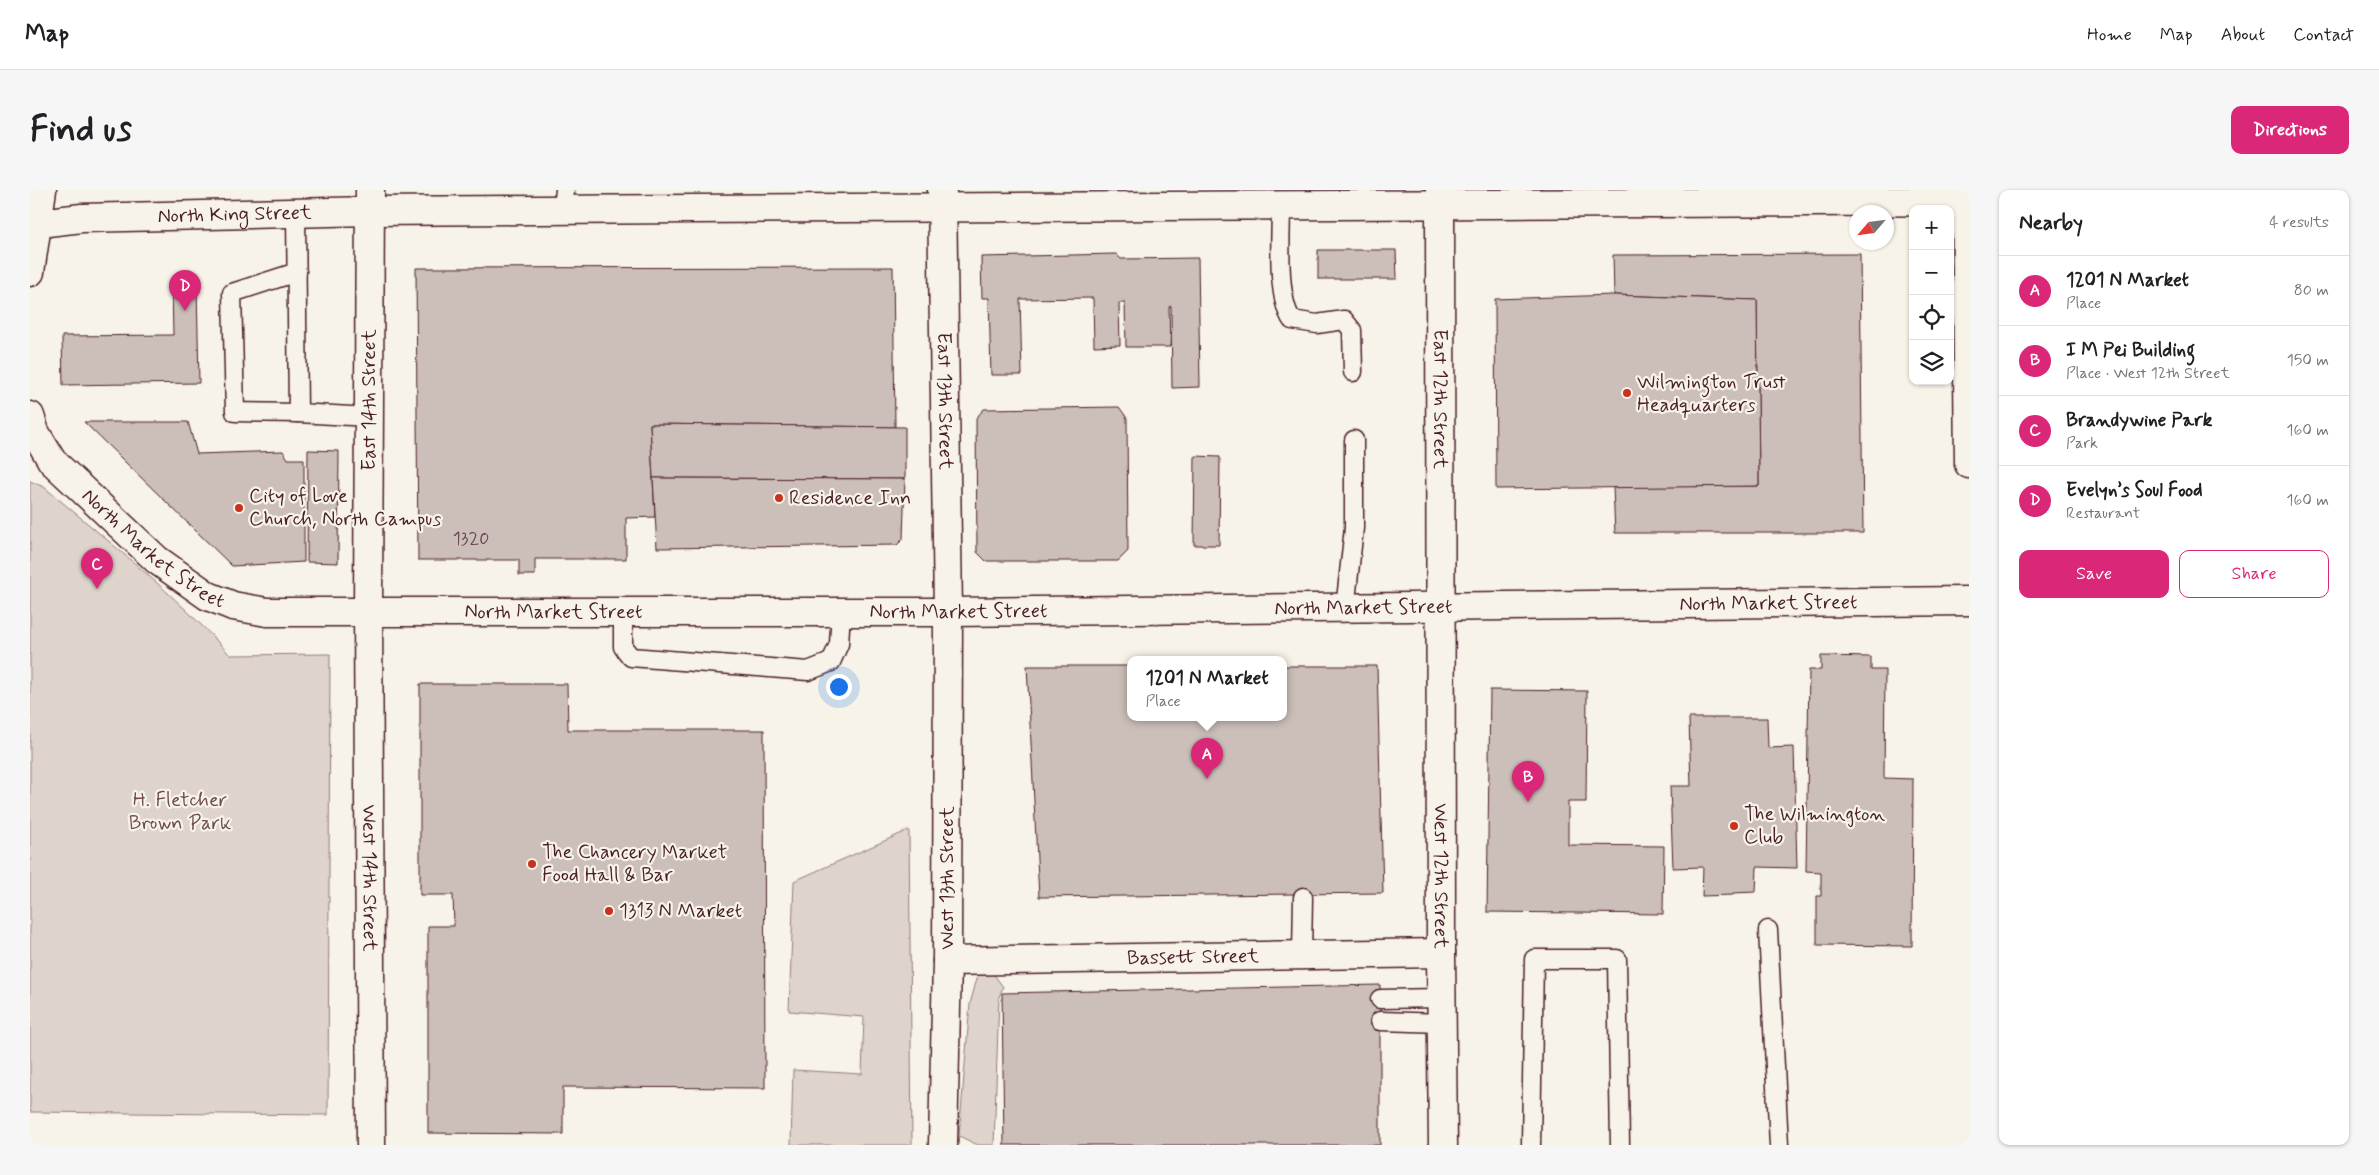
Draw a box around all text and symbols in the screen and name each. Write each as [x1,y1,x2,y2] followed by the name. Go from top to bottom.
[25,19,69,50] text: Map
[2087,23,2132,47] text: Home
[2160,23,2193,47] text: Map
[2221,23,2265,47] text: About
[2293,23,2354,47] text: Contact
[2231,106,2349,154] button: Directions
[30,107,132,153] text: Find us
[157,199,312,230] street label: North King Street
[1849,205,1894,250] north arrow
[1909,205,1954,385] map controls
[1909,205,1954,250] button: +
[2019,209,2083,237] text: Nearby
[2269,212,2329,233] text: 4 results
[1909,250,1954,295] button: −
[2066,268,2189,293] text: 1201 N Market
[169,270,201,311] pin: D
[2030,280,2040,301] text: A
[2294,280,2329,301] text: 80 m
[2066,293,2101,314] text: Place
[1909,295,1954,340] button: locate
[356,329,383,471] street label: East 14th Street
[1427,329,1454,469] street label: East 12th Street
[931,332,959,470] street label: East 13th Street
[2066,338,2195,363] text: I M Pei Building
[1909,340,1954,385] button: layers
[2030,350,2040,371] text: B
[2287,350,2329,371] text: 150 m
[2066,363,2230,384] text: Place · West 12th Street
[1637,369,1786,419] place label: Wilmington Trust Headquarters
[1621,387,1633,399] marker: Wilmington Trust Headquarters
[2066,408,2212,433] text: Brandywine Park
[2029,420,2041,441] text: C
[2286,420,2329,441] text: 160 m
[2066,433,2098,454] text: Park
[2066,478,2203,503] text: Evelyn’s Soul Food
[76,482,229,615] street label: North Market Street
[249,483,442,533] place label: City of Love Church, North Campus
[789,485,911,512] place label: Residence Inn
[2029,490,2041,511] text: D
[2286,490,2329,511] text: 160 m
[773,492,785,504] marker: Residence Inn
[233,502,245,514] marker: City of Love Church, North Campus
[2066,503,2140,524] text: Restaurant
[453,527,489,551] house number: 1320
[81,548,113,589] pin: C
[2019,550,2169,598] button: Save
[2179,550,2329,598] button: Share
[1679,589,1857,618] street label: North Market Street
[1274,593,1453,622] street label: North Market Street
[869,597,1048,626] street label: North Market Street
[464,599,642,626] street label: North Market Street
[1127,656,1287,721] popup
[1146,666,1268,691] text: 1201 N Market
[826,674,852,700] your location
[1146,691,1181,712] text: Place
[1191,738,1223,779] pin: A
[1512,761,1544,802] pin: B
[129,787,231,837] park label: H. Fletcher Brown Park
[1744,801,1886,851] place label: The Wilmington Club
[1427,803,1454,949] street label: West 12th Street
[356,804,383,952] street label: West 14th Street
[934,806,961,950] street label: West 13th Street
[1728,820,1740,832] marker: The Wilmington Club
[542,839,727,889] place label: The Chancery Market Food Hall & Bar
[526,858,538,870] marker: The Chancery Market Food Hall & Bar
[619,898,742,925] place label: 1313 N Market
[603,905,615,917] marker: 1313 N Market
[1127,942,1259,972] street label: Bassett Street

